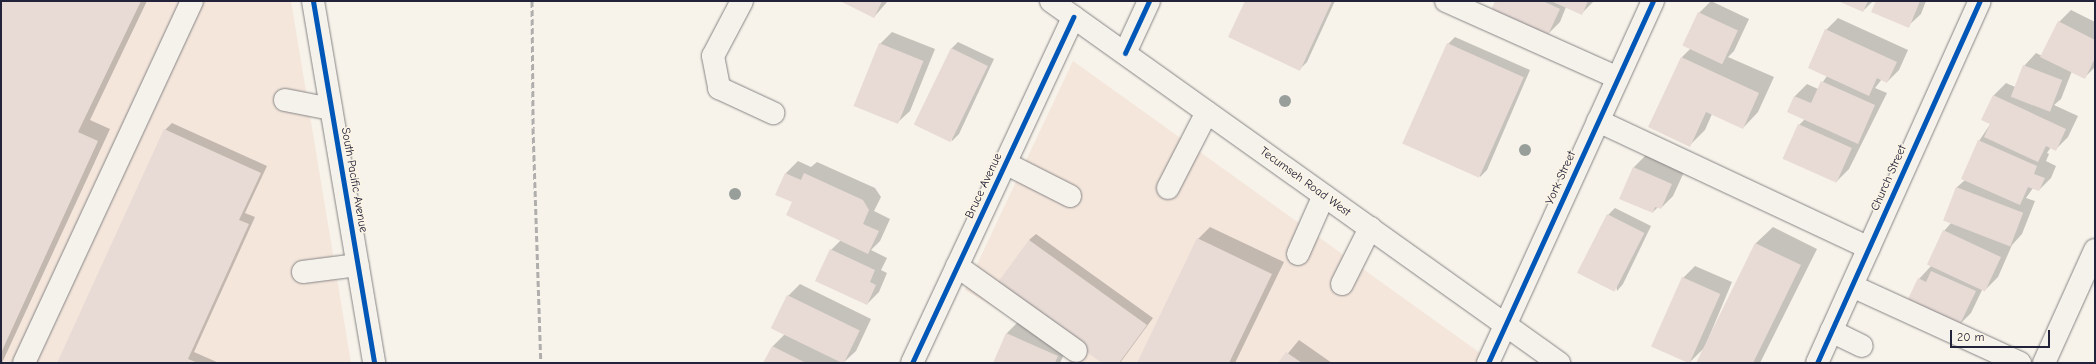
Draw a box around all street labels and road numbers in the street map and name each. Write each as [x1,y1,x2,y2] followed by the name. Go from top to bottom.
[338,126,370,234] street label: South Pacific Avenue
[1868,143,1910,213] street label: Church Street
[1257,144,1353,220] street label: Tecumseh Road West
[1543,149,1579,207] street label: York Street
[963,151,1005,221] street label: Bruce Avenue

